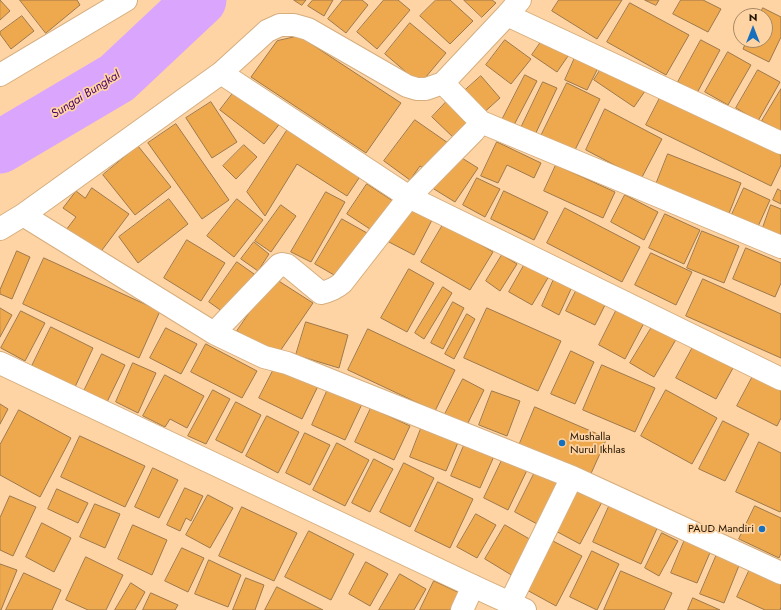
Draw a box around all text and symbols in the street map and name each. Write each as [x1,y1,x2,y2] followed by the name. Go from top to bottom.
[733,8,773,48] north arrow
[749,9,757,25] text: N
[49,68,123,122] water label: Sungai Bungkal
[570,430,625,456] place label: Mushalla Nurul Ikhlas
[557,438,567,448] marker: Mushalla Nurul Ikhlas
[688,522,754,536] place label: PAUD Mandiri
[757,524,767,534] marker: PAUD Mandiri

